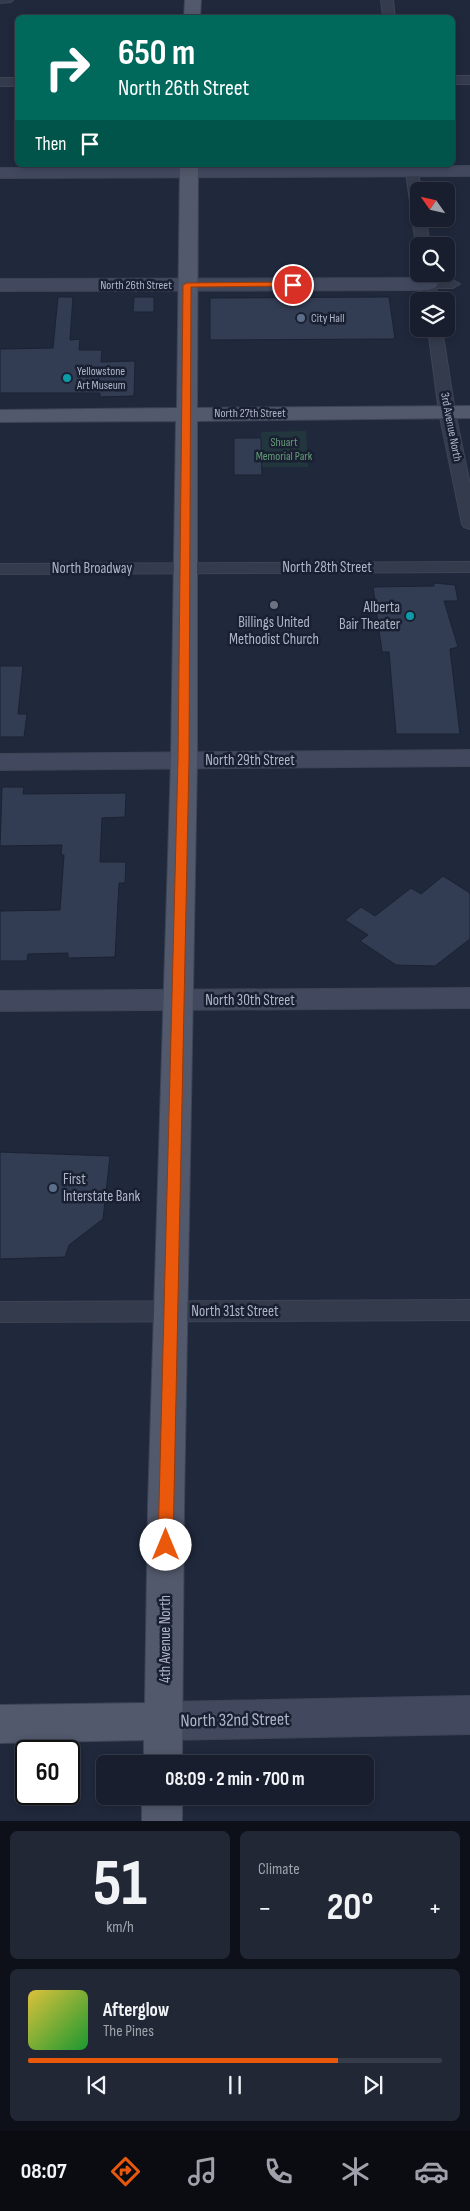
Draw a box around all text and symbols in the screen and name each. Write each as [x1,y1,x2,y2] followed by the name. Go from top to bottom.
[118,32,195,75] text: 650 m
[35,35,100,100] icon: right
[118,75,249,102] text: North 26th Street
[76,130,104,158] icon: arrive
[35,133,66,156] text: Then
[410,182,455,228] north arrow
[410,182,455,337] map controls
[410,237,455,282] button: search
[272,264,314,306] pin
[279,271,307,299] icon: arrive
[100,278,172,293] street label: North 26th Street
[410,292,455,337] button: layers
[311,311,344,326] place label: City Hall
[295,312,307,324] marker: City Hall
[76,364,126,393] place label: Yellowstone Art Museum
[61,372,73,384] marker: Yellowstone Art Museum
[437,391,465,463] street label: 3rd Avenue North
[214,406,286,421] street label: North 27th Street
[256,435,313,464] park label: Shuart Memorial Park
[282,558,372,577] street label: North 28th Street
[52,559,132,578] street label: North Broadway
[339,598,401,634] place label: Alberta Bair Theater
[268,599,280,611] marker: Billings United Methodist Church
[404,610,416,622] marker: Alberta Bair Theater
[229,613,319,649] place label: Billings United Methodist Church
[205,751,295,770] street label: North 29th Street
[205,991,295,1010] street label: North 30th Street
[63,1170,141,1206] place label: First Interstate Bank
[47,1182,59,1194] marker: First Interstate Bank
[191,1302,279,1321] street label: North 31st Street
[139,1518,191,1570] position arrow
[156,1595,175,1683] street label: 4th Avenue North
[180,1709,290,1731] street label: North 32nd Street
[15,1740,80,1805] speed limit sign: 60
[165,1768,305,1791] text: 08:09 · 2 min · 700 m
[93,1846,147,1924] text: 51
[258,1860,300,1879] text: Climate
[327,1885,373,1930] text: 20°
[258,1892,272,1925] text: −
[428,1892,442,1925] text: +
[106,1918,134,1937] text: km/h
[103,1999,169,2022] text: Afterglow
[103,2022,154,2041] text: The Pines
[83,2071,111,2099] icon: previous
[221,2071,249,2099] icon: pause
[359,2071,387,2099] icon: next
[108,2154,143,2189] icon: directions
[185,2154,220,2189] icon: music
[261,2154,296,2189] icon: phone
[338,2154,373,2189] icon: climate
[414,2154,449,2189] icon: car
[21,2158,67,2185] text: 08:07

